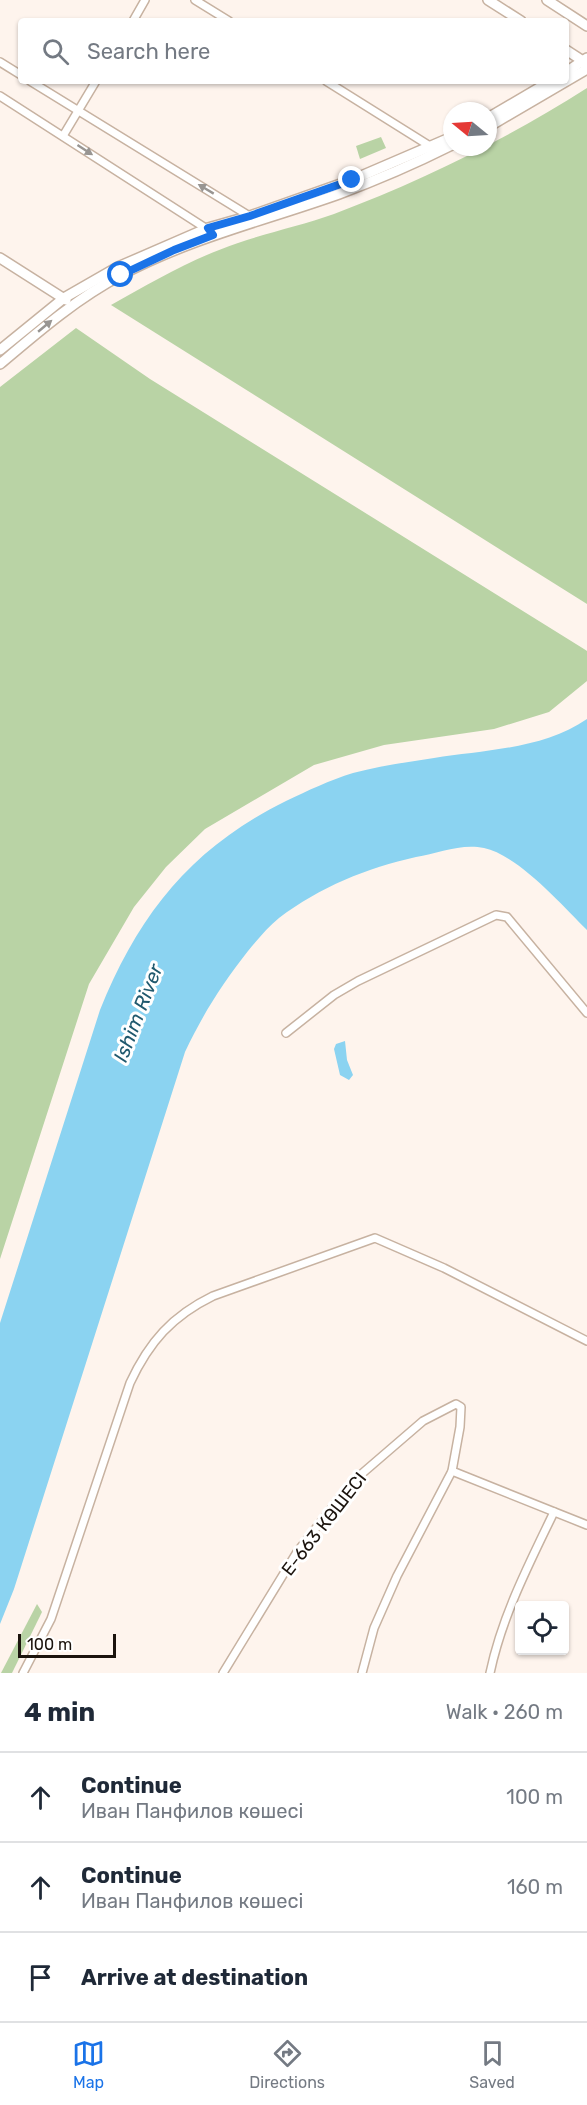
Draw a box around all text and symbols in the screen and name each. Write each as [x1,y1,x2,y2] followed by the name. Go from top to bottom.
[18,18,569,84] search box
[39,35,72,68] icon: search
[87,38,210,65] text: Search here
[443,102,497,156] north arrow
[77,144,93,155] one-way arrow
[338,166,364,192] route end
[198,184,214,195] one-way arrow
[107,261,133,287] route start
[37,320,53,333] one-way arrow
[108,959,168,1065] water label: Ishim River
[277,1468,371,1580] street label: Е-663 КӨШЕСІ
[515,1601,569,1655] map controls
[515,1601,569,1655] button: locate
[18,1631,116,1658] scale bar
[27,1635,72,1654] text: 100 m
[24,1697,95,1728] text: 4 min
[446,1700,563,1724] text: Walk · 260 m
[81,1772,182,1799] text: Continue
[24,1781,57,1814] icon: ahead
[506,1785,563,1809] text: 100 m
[81,1799,303,1823] text: Иван Панфилов көшесі
[81,1862,182,1889] text: Continue
[24,1871,57,1904] icon: ahead
[507,1875,563,1899] text: 160 m
[81,1889,303,1913] text: Иван Панфилов көшесі
[24,1961,57,1994] icon: arrive
[81,1964,308,1991] text: Arrive at destination
[72,2037,105,2092] tab: Map
[249,2037,325,2092] tab: Directions
[469,2037,515,2092] tab: Saved

